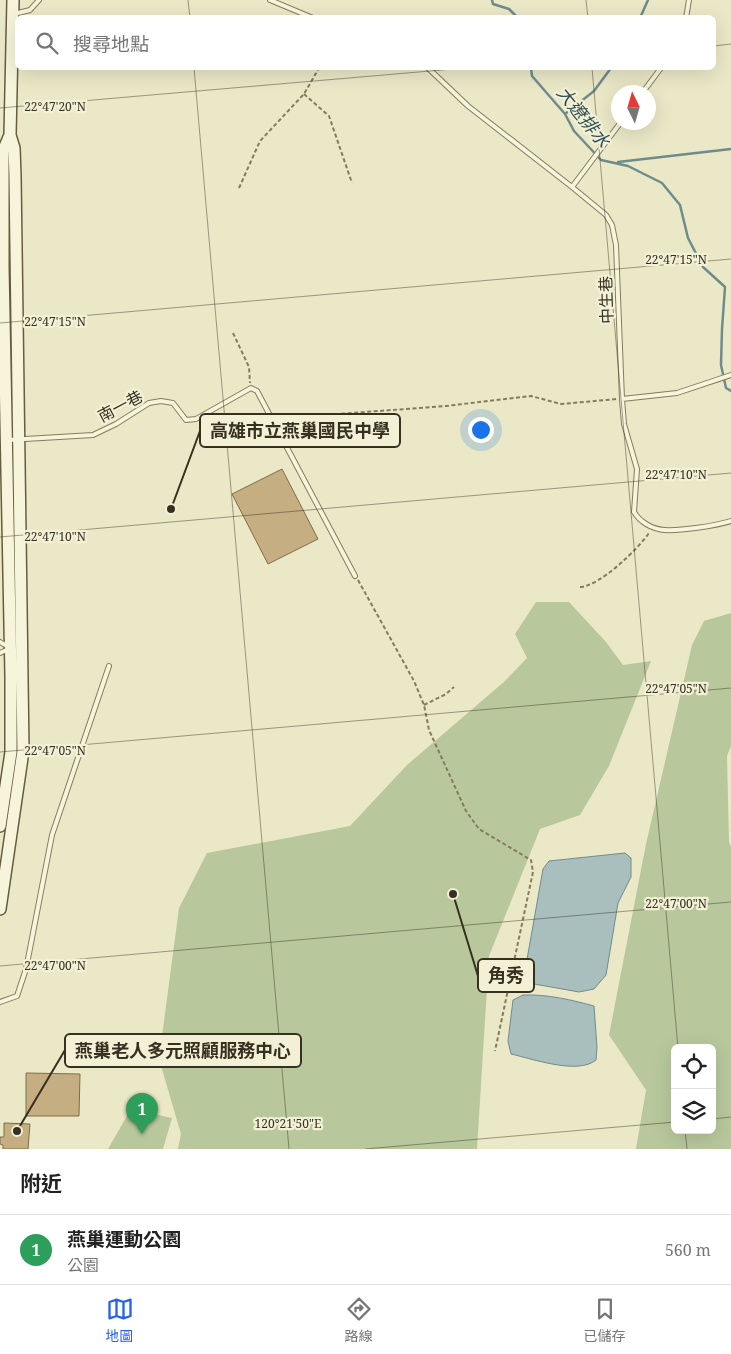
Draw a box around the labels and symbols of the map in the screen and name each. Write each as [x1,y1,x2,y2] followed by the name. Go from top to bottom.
[552,81,616,153] water label: 大遼排水
[611,85,656,130] north arrow
[24,98,86,115] text: 22°47'20"N
[645,251,707,268] text: 22°47'15"N
[594,276,618,324] street label: 中生巷
[24,313,86,330] text: 22°47'15"N
[94,385,146,427] street label: 南一巷
[200,414,400,447] callout: 高雄市立燕巢國民中學
[468,417,494,443] your location
[210,418,390,442] text: 高雄市立燕巢國民中學
[645,466,707,483] text: 22°47'10"N
[24,528,86,545] text: 22°47'10"N
[645,680,707,697] text: 22°47'05"N
[24,742,86,759] text: 22°47'05"N
[645,895,707,912] text: 22°47'00"N
[24,957,86,974] text: 22°47'00"N
[478,959,534,992] callout: 角秀
[488,963,524,987] text: 角秀
[65,1034,301,1067] callout: 燕巢老人多元照顧服務中心
[75,1038,291,1062] text: 燕巢老人多元照顧服務中心
[126,1093,158,1134] pin: 1
[255,1115,321,1132] text: 120°21'50"E

